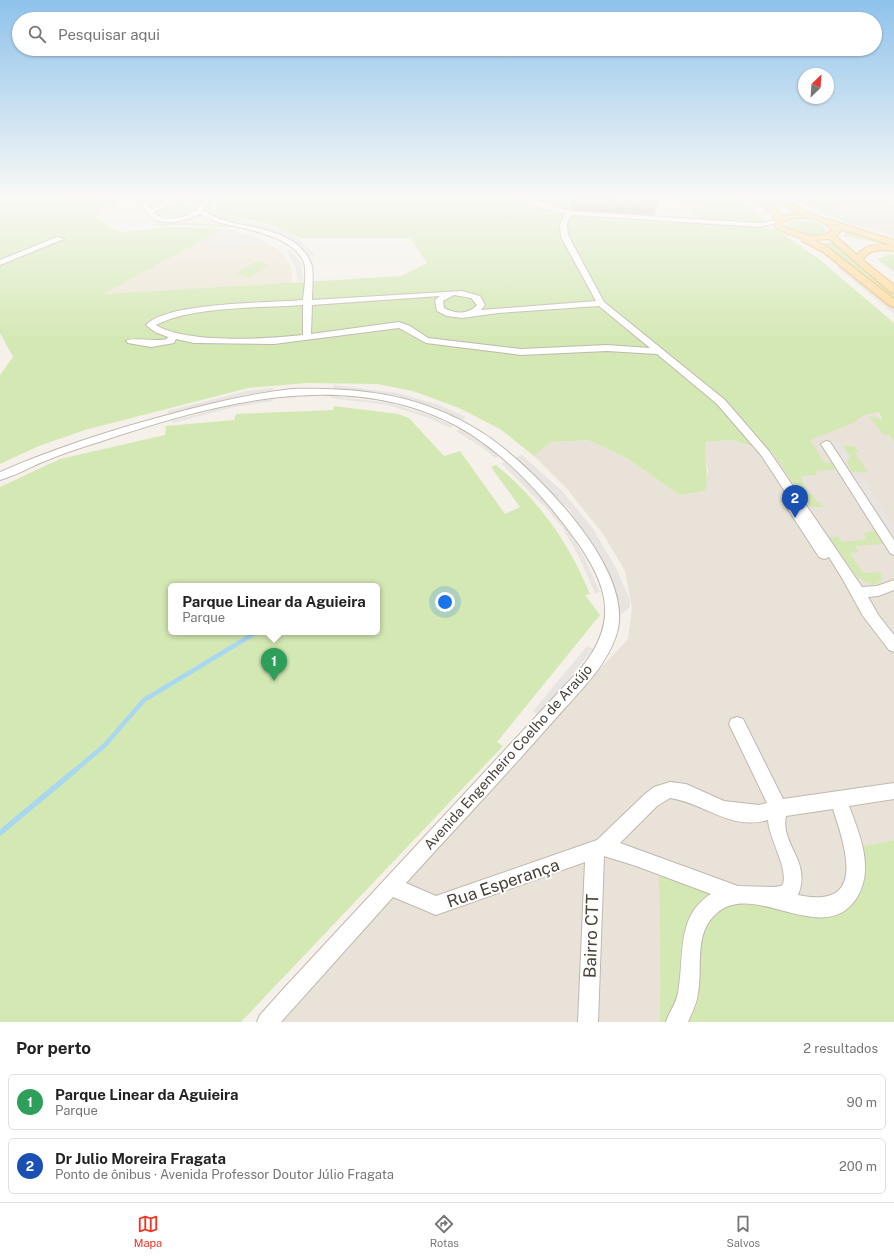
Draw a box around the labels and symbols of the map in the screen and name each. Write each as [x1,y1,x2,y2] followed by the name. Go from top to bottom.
[798,68,834,104] north arrow
[782,485,808,518] pin: 2
[435,592,455,612] your location
[261,648,287,681] pin: 1
[421,661,595,853] street label: Avenida Engenheiro Coelho de Araújo
[444,854,562,912] street label: Rua Esperança
[580,894,602,978] street label: Bairro CTT

